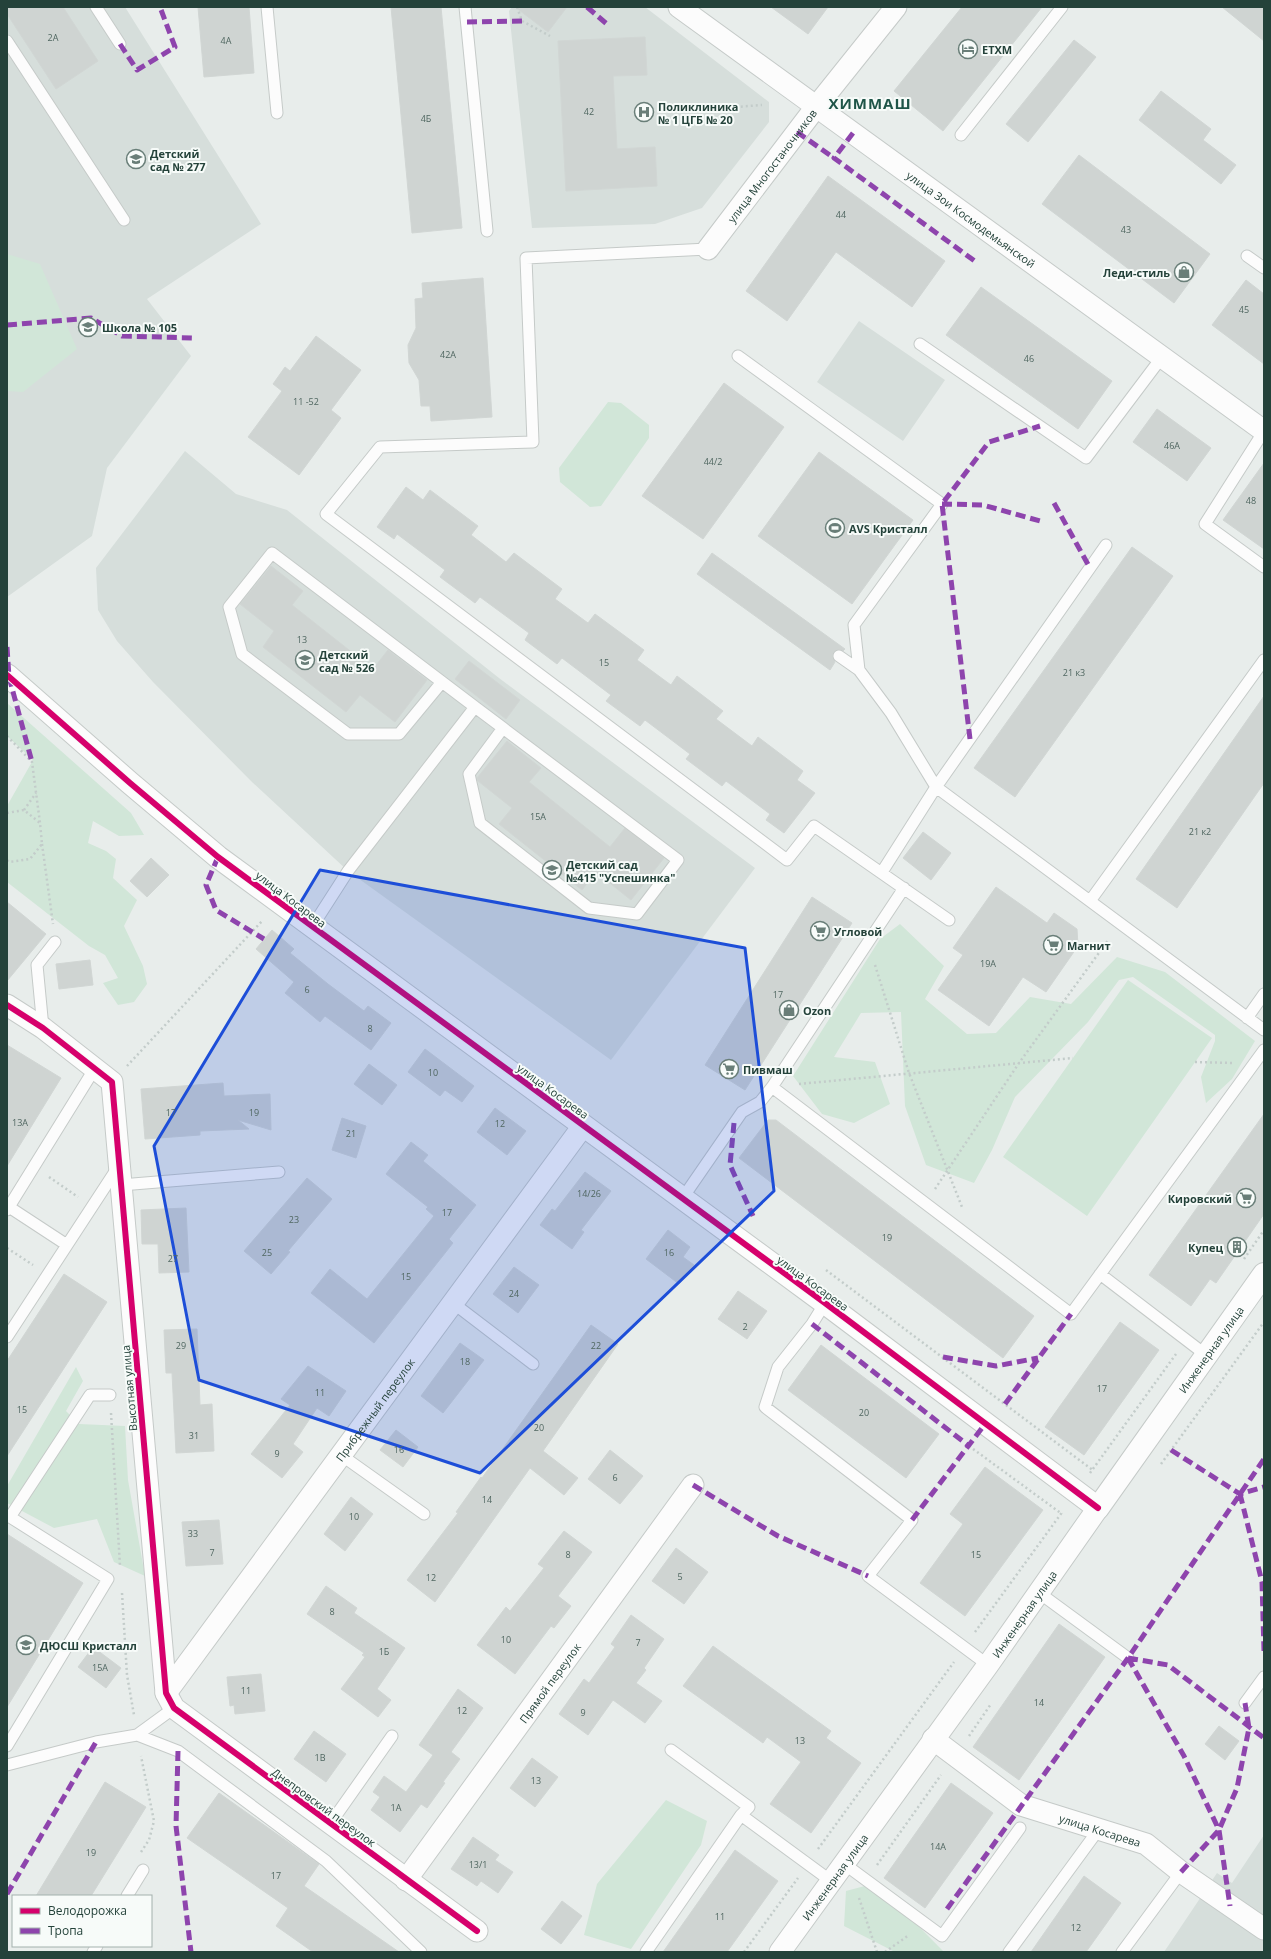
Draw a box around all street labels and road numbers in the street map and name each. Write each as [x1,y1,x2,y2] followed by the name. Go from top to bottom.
[724,106,820,225] street label: улица Многостаночников
[904,167,1039,271] street label: улица Зои Космодемьянской
[253,868,329,930] street label: улица Косарева
[514,1060,592,1122] street label: улица Косарева
[774,1252,852,1314] street label: улица Косарева
[1175,1303,1247,1396] street label: Инженерная улица
[118,1344,140,1432] street label: Высотная улица
[332,1355,418,1464] street label: Прибрежный переулок
[988,1567,1060,1660] street label: Инженерная улица
[515,1639,584,1726] street label: Прямой переулок
[269,1764,379,1850] street label: Днепровский переулок
[1058,1810,1143,1850] street label: улица Косарева
[798,1830,871,1923] street label: Инженерная улица

